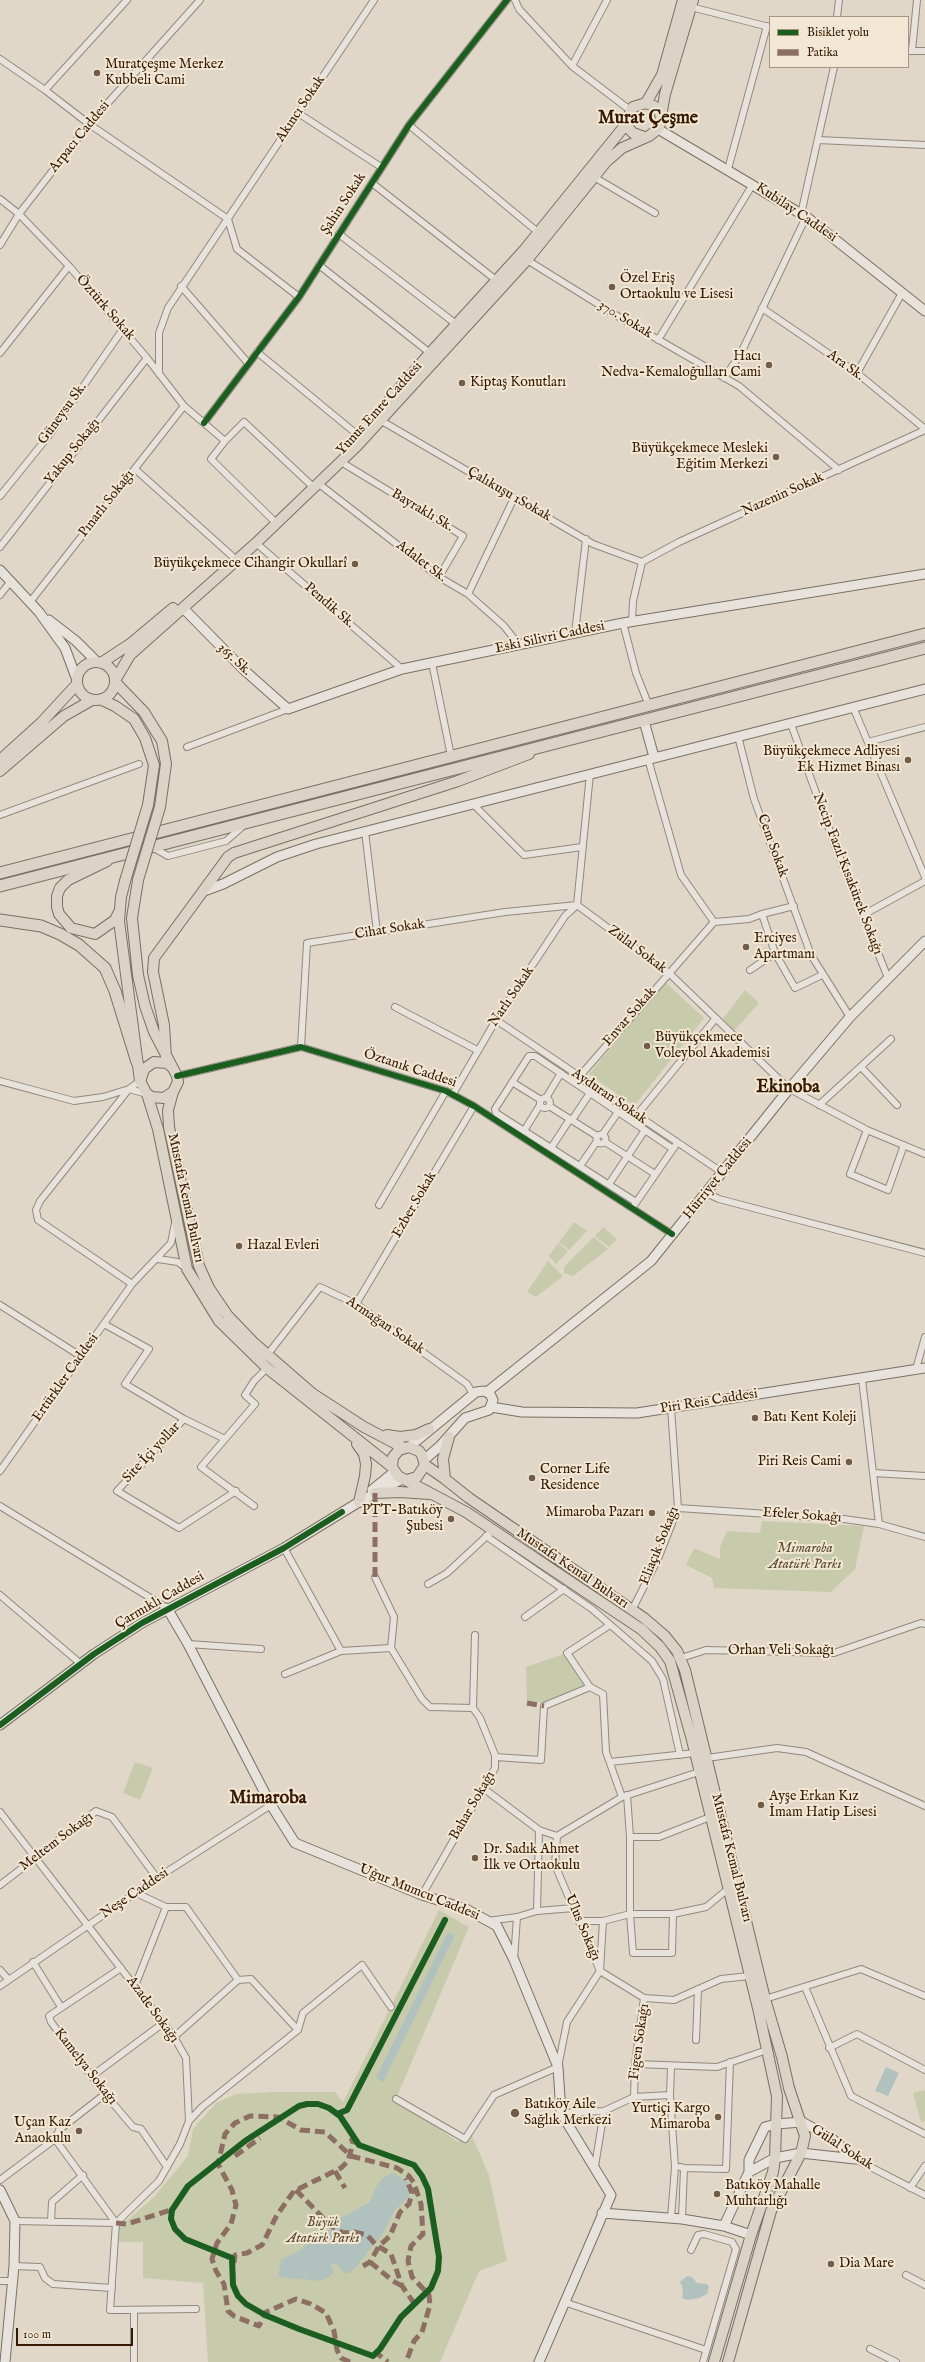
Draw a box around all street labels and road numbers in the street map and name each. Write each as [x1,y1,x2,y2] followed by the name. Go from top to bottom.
[273,73,329,145] street label: Akıncı Sokak
[46,98,114,176] street label: Arpacı Caddesi
[318,170,370,238] street label: Şahin Sokak
[752,180,840,246] street label: Kubilay Caddesi
[72,272,138,344] street label: Öztürk Sokak
[595,297,655,343] street label: 370. Sokak
[823,347,867,385] street label: Ara Sk.
[334,359,426,459] street label: Yunus Emre Caddesi
[35,380,91,448] street label: Güneysu Sk.
[42,415,104,489] street label: Yakup Sokağı
[464,464,554,526] street label: Çalıkuşu 1Sokak
[76,467,138,541] street label: Pınarlı Sokağı
[739,469,827,521] street label: Nazenin Sokak
[388,486,456,536] street label: Bayraklı Sk.
[392,538,450,586] street label: Adalet Sk.
[300,580,358,632] street label: Pendik Sk.
[494,618,606,658] street label: Eski Silivri Caddesi
[214,640,254,680] street label: 365. Sk.
[808,791,886,957] street label: Necip Fazıl Kısakürek Sokağı
[753,812,791,880] street label: Cem Sokak
[354,916,426,944] street label: Cihat Sokak
[604,922,670,978] street label: Zülal Sokak
[486,964,538,1030] street label: Narlı Sokak
[600,984,660,1050] street label: Envar Sokak
[361,1046,459,1092] street label: Öztanık Caddesi
[568,1065,650,1129] street label: Ayduran Sokak
[163,1132,207,1264] street label: Mustafa Kemal Bulvarı
[680,1135,756,1223] street label: Hürriyet Caddesi
[389,1169,441,1241] street label: Ezber Sokak
[342,1294,428,1358] street label: Armağan Sokak
[29,1331,103,1425] street label: Ertürkler Caddesi
[659,1386,759,1418] street label: Piri Reis Caddesi
[120,1419,184,1487] street label: Site İçi yollar
[637,1504,683,1588] street label: Eliaçık Sokağı
[762,1505,842,1527] street label: Efeler Sokağı
[513,1525,631,1613] street label: Mustafa Kemal Bulvarı
[113,1569,207,1633] street label: Çarmıklı Caddesi
[728,1643,834,1659] street label: Orhan Veli Sokağı
[447,1769,499,1843] street label: Bahar Sokağı
[707,1792,755,1924] street label: Mustafa Kemal Bulvarı
[17,1809,97,1875] street label: Meltem Sokağı
[356,1861,482,1925] street label: Uğur Mumcu Caddesi
[98,1865,172,1923] street label: Neşe Caddesi
[560,1892,604,1964] street label: Ulus Sokağı
[122,1973,182,2047] street label: Azade Sokağı
[626,2003,654,2081] street label: Figen Sokağı
[50,2025,120,2109] street label: Kamelya Sokağı
[808,2122,876,2174] street label: Gülal Sokak

